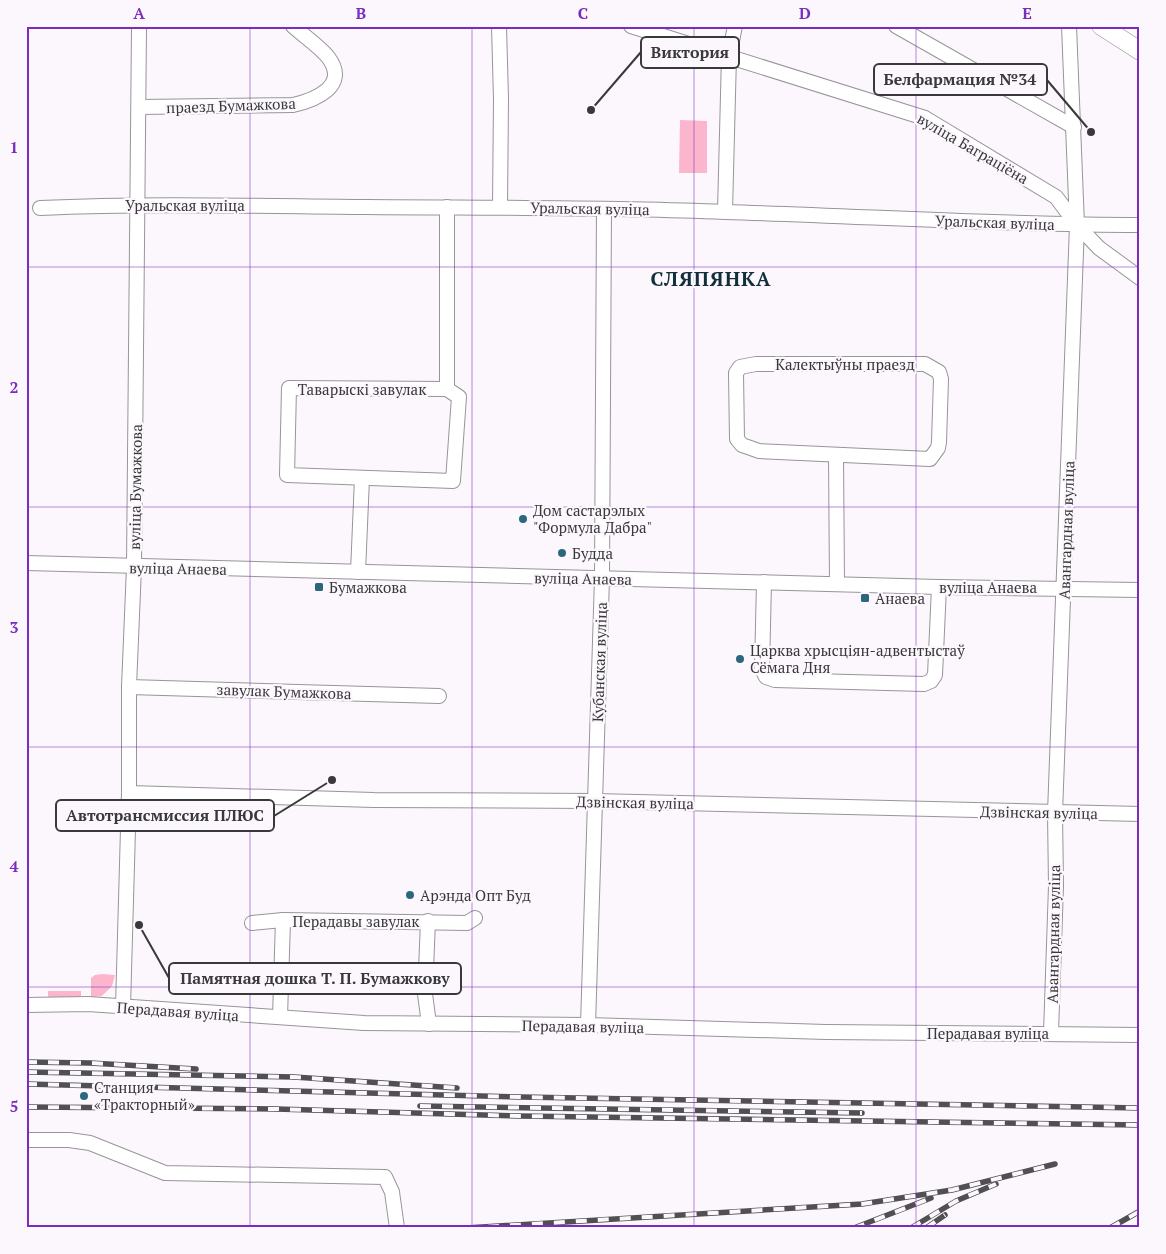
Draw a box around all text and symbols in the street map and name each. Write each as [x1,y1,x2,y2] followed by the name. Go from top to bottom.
[133,2,145,24] text: A
[356,2,366,24] text: B
[578,2,588,24] text: C
[799,2,811,24] text: D
[1022,2,1032,24] text: E
[641,37,739,68] callout: Виктория
[651,41,729,63] text: Виктория
[874,64,1047,95] callout: Белфармация №34
[884,68,1036,90] text: Белфармация №34
[166,93,297,117] street label: праезд Бумажкова
[914,108,1033,188] street label: вуліца Баграціёна
[9,136,19,158] text: 1
[125,195,245,215] street label: Уральская вуліца
[530,197,650,219] street label: Уральская вуліца
[935,210,1055,234] street label: Уральская вуліца
[650,265,772,292] district label: СЛЯПЯНКА
[775,354,915,374] street label: Калектыўны праезд
[9,376,19,398] text: 2
[298,379,427,399] street label: Таварыскі завулак
[124,423,146,550] street label: вуліца Бумажкова
[1054,460,1078,600] street label: Авангардная вуліца
[533,500,652,537] place label: Дом састарэлых "Формула Дабра"
[517,513,529,525] marker: Дом састарэлых "Формула Дабра"
[572,543,613,563] place label: Будда
[556,547,568,559] marker: Будда
[129,557,228,579] street label: вуліца Анаева
[534,567,633,589] street label: вуліца Анаева
[329,577,407,597] place label: Бумажкова
[939,577,1037,597] street label: вуліца Анаева
[313,581,325,593] marker: Бумажкова
[875,588,925,608] place label: Анаева
[859,592,871,604] marker: Анаева
[587,601,611,722] street label: Кубанская вуліца
[9,616,19,638] text: 3
[750,640,965,677] place label: Царква хрысціян-адвентыстаў Сёмага Дня
[734,653,746,665] marker: Царква хрысціян-адвентыстаў Сёмага Дня
[216,679,352,703] street label: завулак Бумажкова
[576,791,695,813] street label: Дзвінская вуліца
[56,800,274,831] callout: Автотрансмиссия ПЛЮС
[980,801,1099,823] street label: Дзвінская вуліца
[66,804,264,826] text: Автотрансмиссия ПЛЮС
[9,855,19,877] text: 4
[1042,864,1064,1003] street label: Авангардная вуліца
[420,885,531,905] place label: Арэнда Опт Буд
[404,889,416,901] marker: Арэнда Опт Буд
[293,911,420,931] street label: Перадавы завулак
[169,963,461,994] callout: Памятная дошка Т. П. Бумажкову
[180,967,450,989] text: Памятная дошка Т. П. Бумажкову
[116,997,240,1025] street label: Перадавая вуліца
[522,1015,645,1037] street label: Перадавая вуліца
[927,1023,1050,1043] street label: Перадавая вуліца
[94,1077,195,1114] place label: Станция «Тракторный»
[78,1090,90,1102] marker: Станция «Тракторный»
[9,1095,19,1117] text: 5

